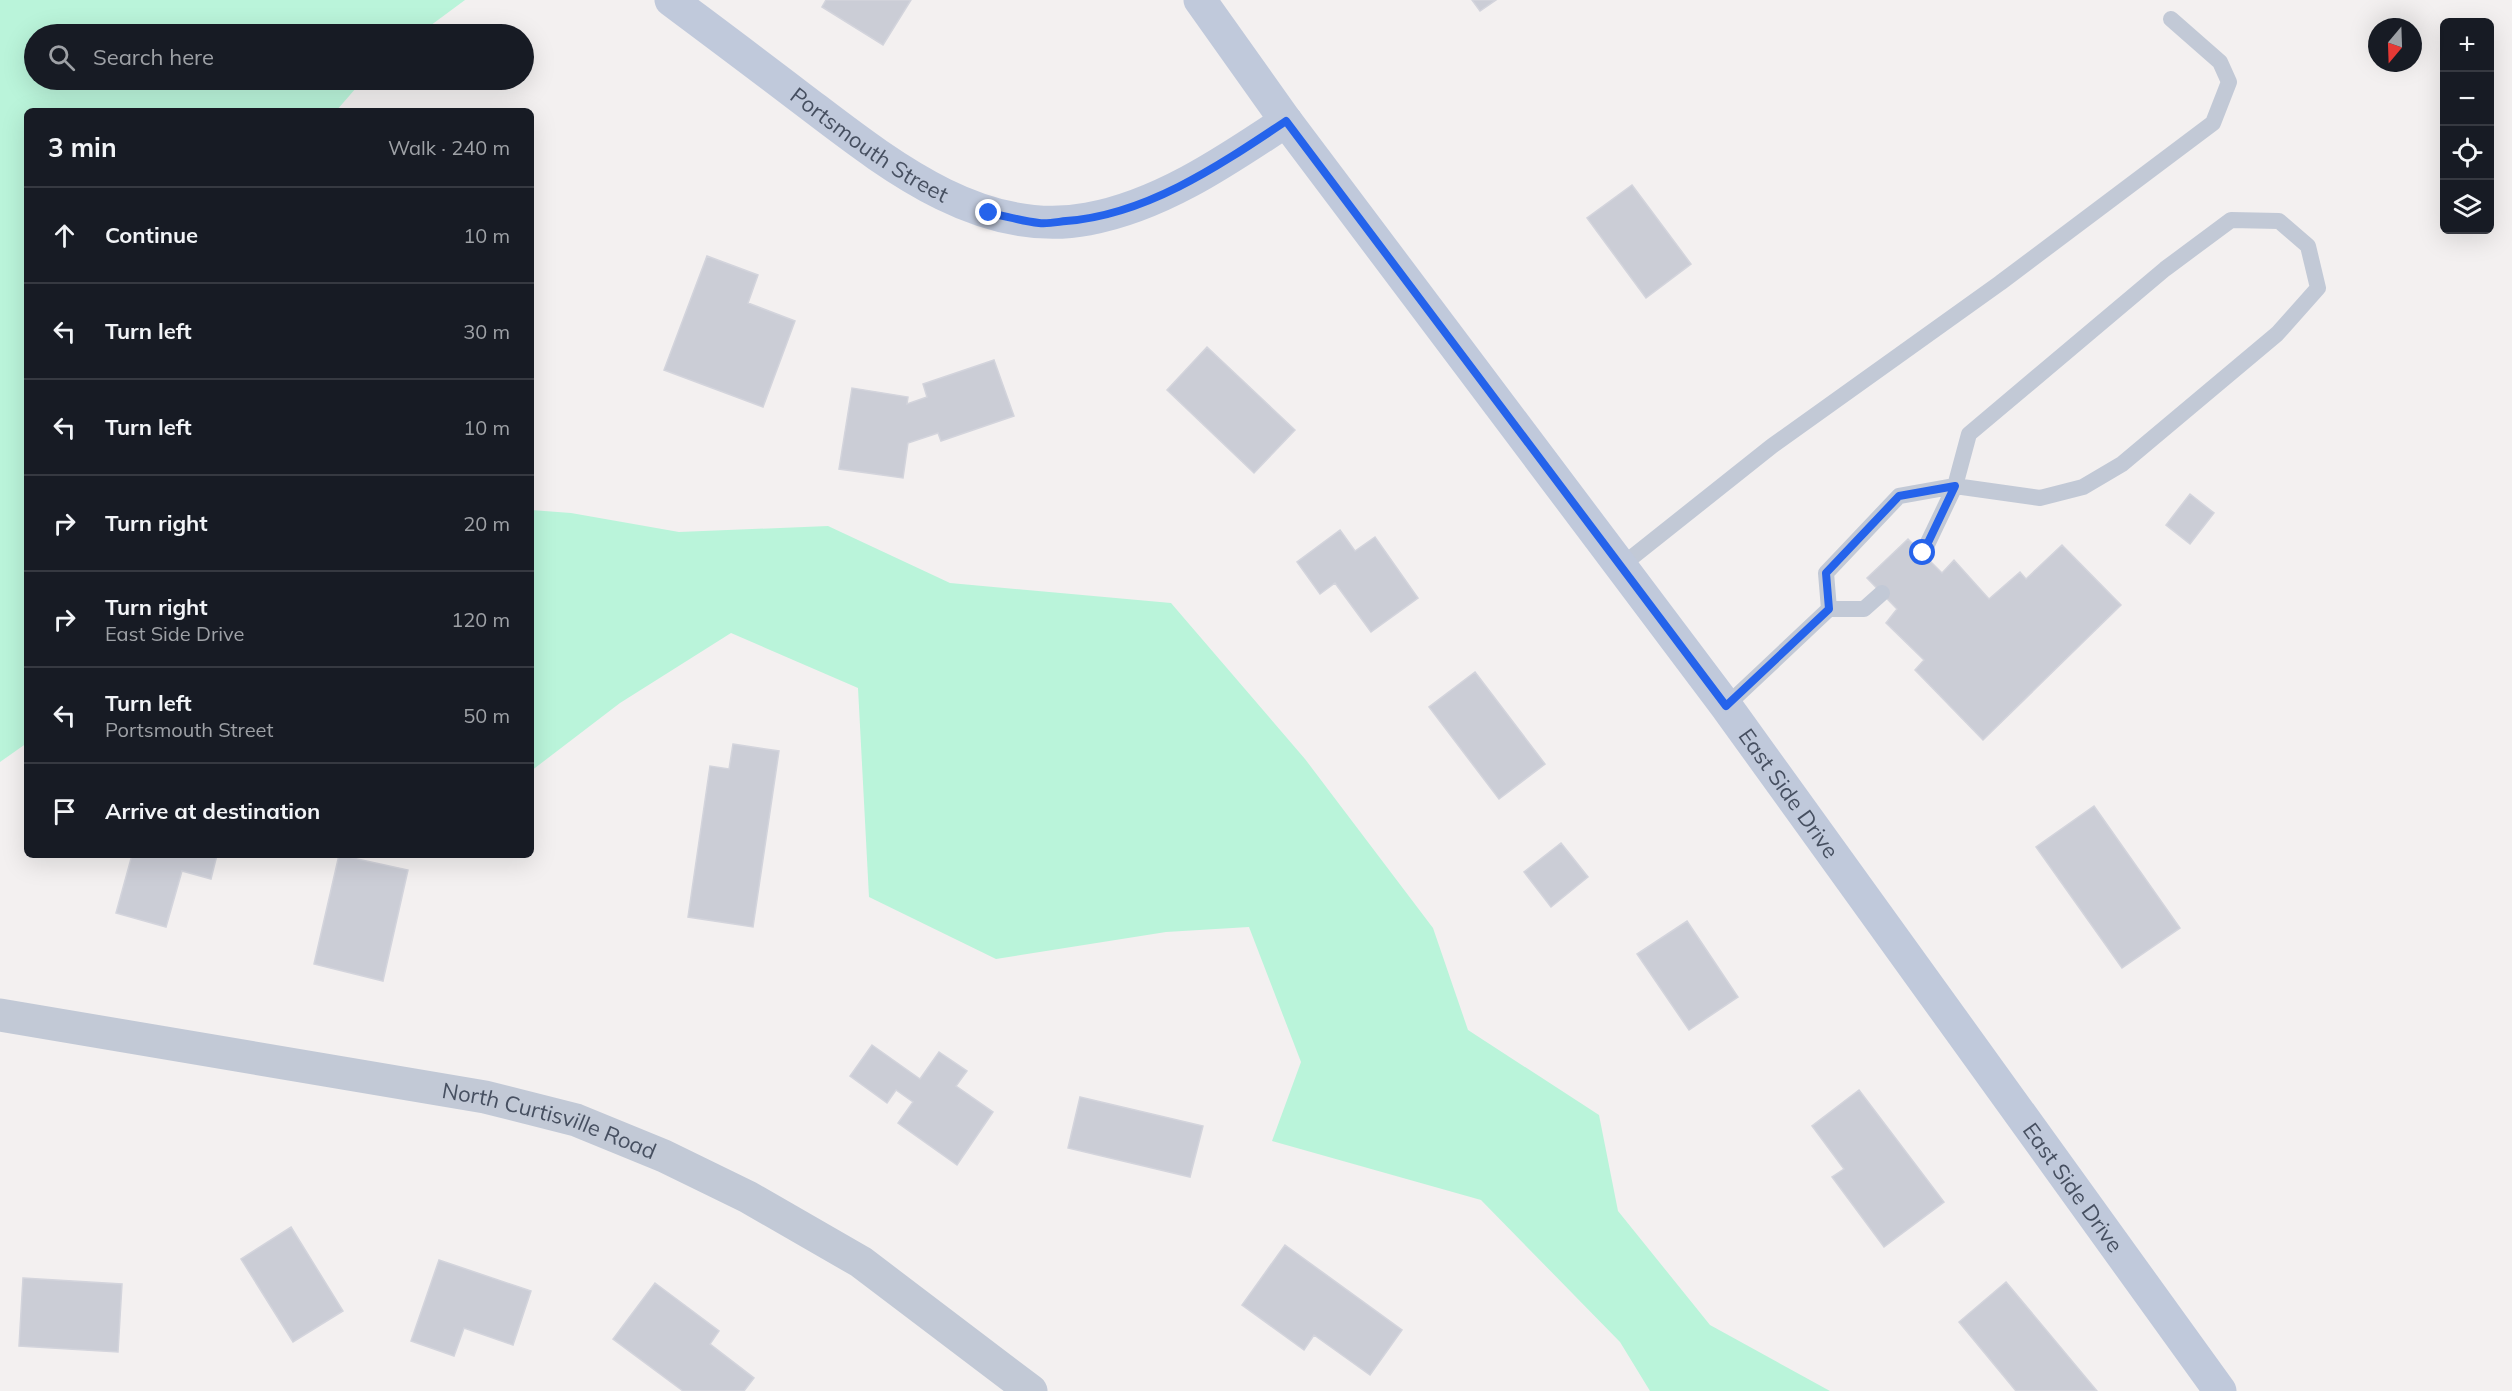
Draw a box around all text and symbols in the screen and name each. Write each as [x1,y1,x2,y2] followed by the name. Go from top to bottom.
[2368,18,2422,72] north arrow
[2440,18,2494,234] map controls
[2440,18,2494,72] button: +
[24,24,534,90] search box
[45,41,78,74] icon: search
[93,43,214,71] text: Search here
[2440,72,2494,126] button: −
[785,81,953,209] street label: Portsmouth Street
[2440,126,2494,180] button: locate
[48,131,117,164] text: 3 min
[388,135,510,160] text: Walk · 240 m
[2440,180,2494,234] button: layers
[975,199,1001,225] route end
[48,219,81,252] icon: ahead
[105,221,198,249] text: Continue
[463,223,510,248] text: 10 m
[48,315,81,348] icon: left
[105,317,192,345] text: Turn left
[463,319,510,344] text: 30 m
[48,411,81,444] icon: left
[105,413,192,441] text: Turn left
[463,415,510,440] text: 10 m
[48,507,81,540] icon: right
[105,509,208,537] text: Turn right
[463,511,510,536] text: 20 m
[1909,539,1935,565] route start
[105,593,208,621] text: Turn right
[48,603,81,636] icon: right
[451,607,510,632] text: 120 m
[105,621,244,646] text: East Side Drive
[105,689,192,717] text: Turn left
[48,699,81,732] icon: left
[463,703,510,728] text: 50 m
[105,717,273,742] text: Portsmouth Street
[1733,723,1845,864] street label: East Side Drive
[48,795,81,828] icon: arrive
[105,797,320,825] text: Arrive at destination
[440,1076,661,1165] street label: North Curtisville Road
[2017,1117,2129,1258] street label: East Side Drive

